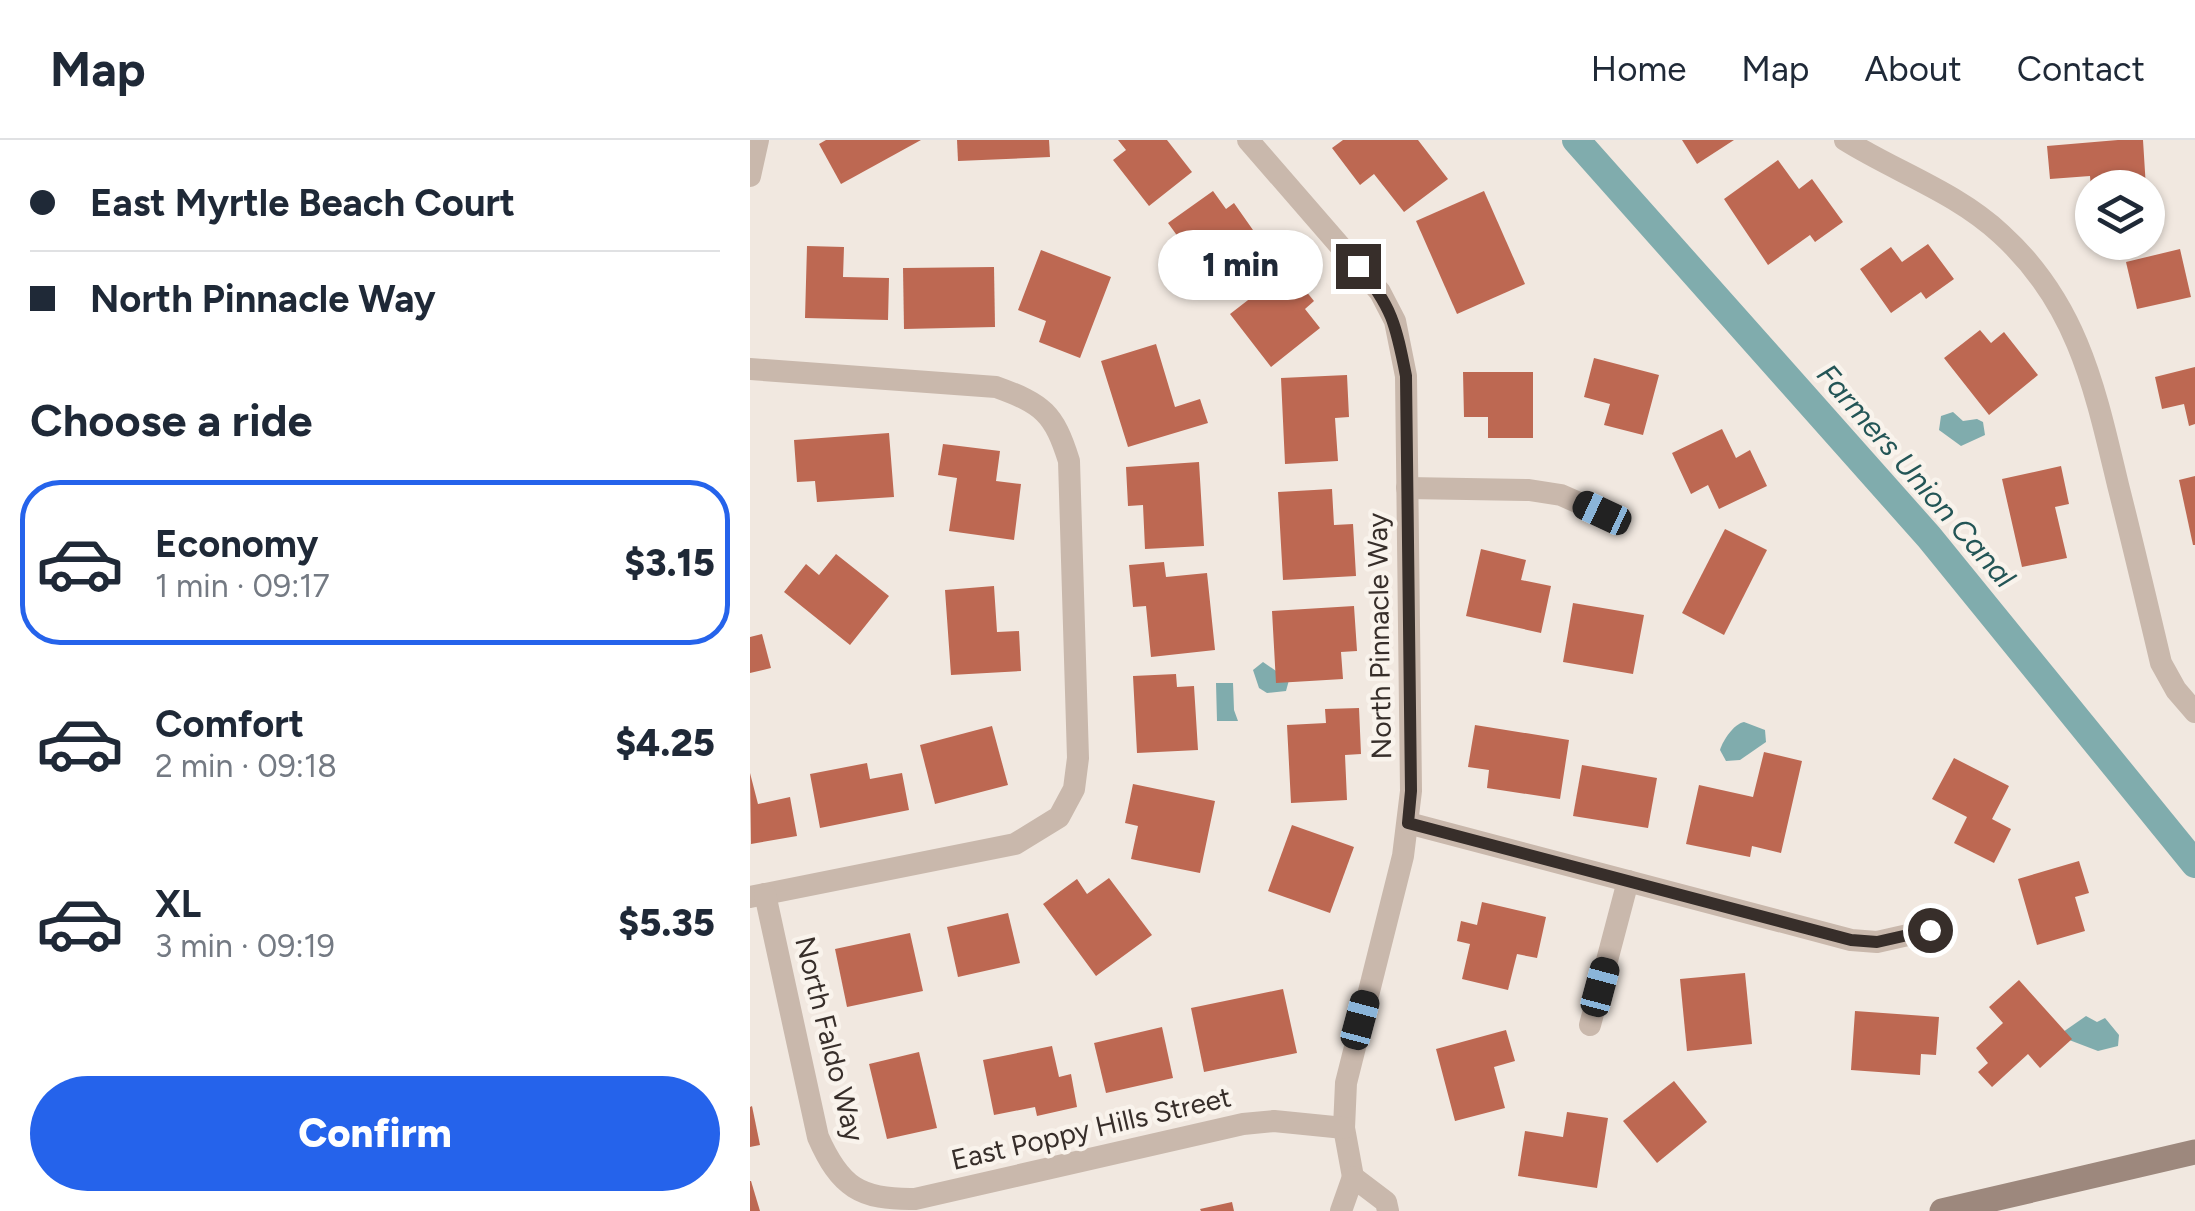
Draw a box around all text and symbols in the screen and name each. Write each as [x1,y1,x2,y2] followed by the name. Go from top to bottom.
[50,40,146,98] text: Map
[1591,48,1686,90] text: Home
[1741,48,1810,90] text: Map
[1865,48,1962,90] text: About
[2017,48,2145,90] text: Contact
[2075,170,2165,260] map controls
[2075,170,2165,260] button: layers
[90,180,515,226] text: East Myrtle Beach Court
[1158,231,1323,301] callout: 1 min
[1336,244,1381,289] route end
[1202,246,1279,284] text: 1 min
[90,276,436,322] text: North Pinnacle Way
[1809,356,2024,595] water label: Farmers Union Canal
[30,393,312,447] text: Choose a ride
[1568,487,1636,539] car
[1360,512,1398,760] street label: North Pinnacle Way
[35,518,125,608] icon: car
[155,521,318,567] text: Economy
[624,540,715,586] text: $3.15
[155,567,330,605] text: 1 min · 09:17
[35,698,125,788] icon: car
[155,701,304,747] text: Comfort
[615,720,715,766] text: $4.25
[155,747,337,785] text: 2 min · 09:18
[35,878,125,968] icon: car
[155,881,201,927] text: XL
[618,900,715,946] text: $5.35
[1908,908,1953,953] route start
[155,927,335,965] text: 3 min · 09:19
[788,933,872,1145] street label: North Faldo Way
[1578,954,1622,1020] car
[1338,987,1382,1053] car
[30,1076,720,1191] button: Confirm
[948,1079,1234,1177] street label: East Poppy Hills Street

